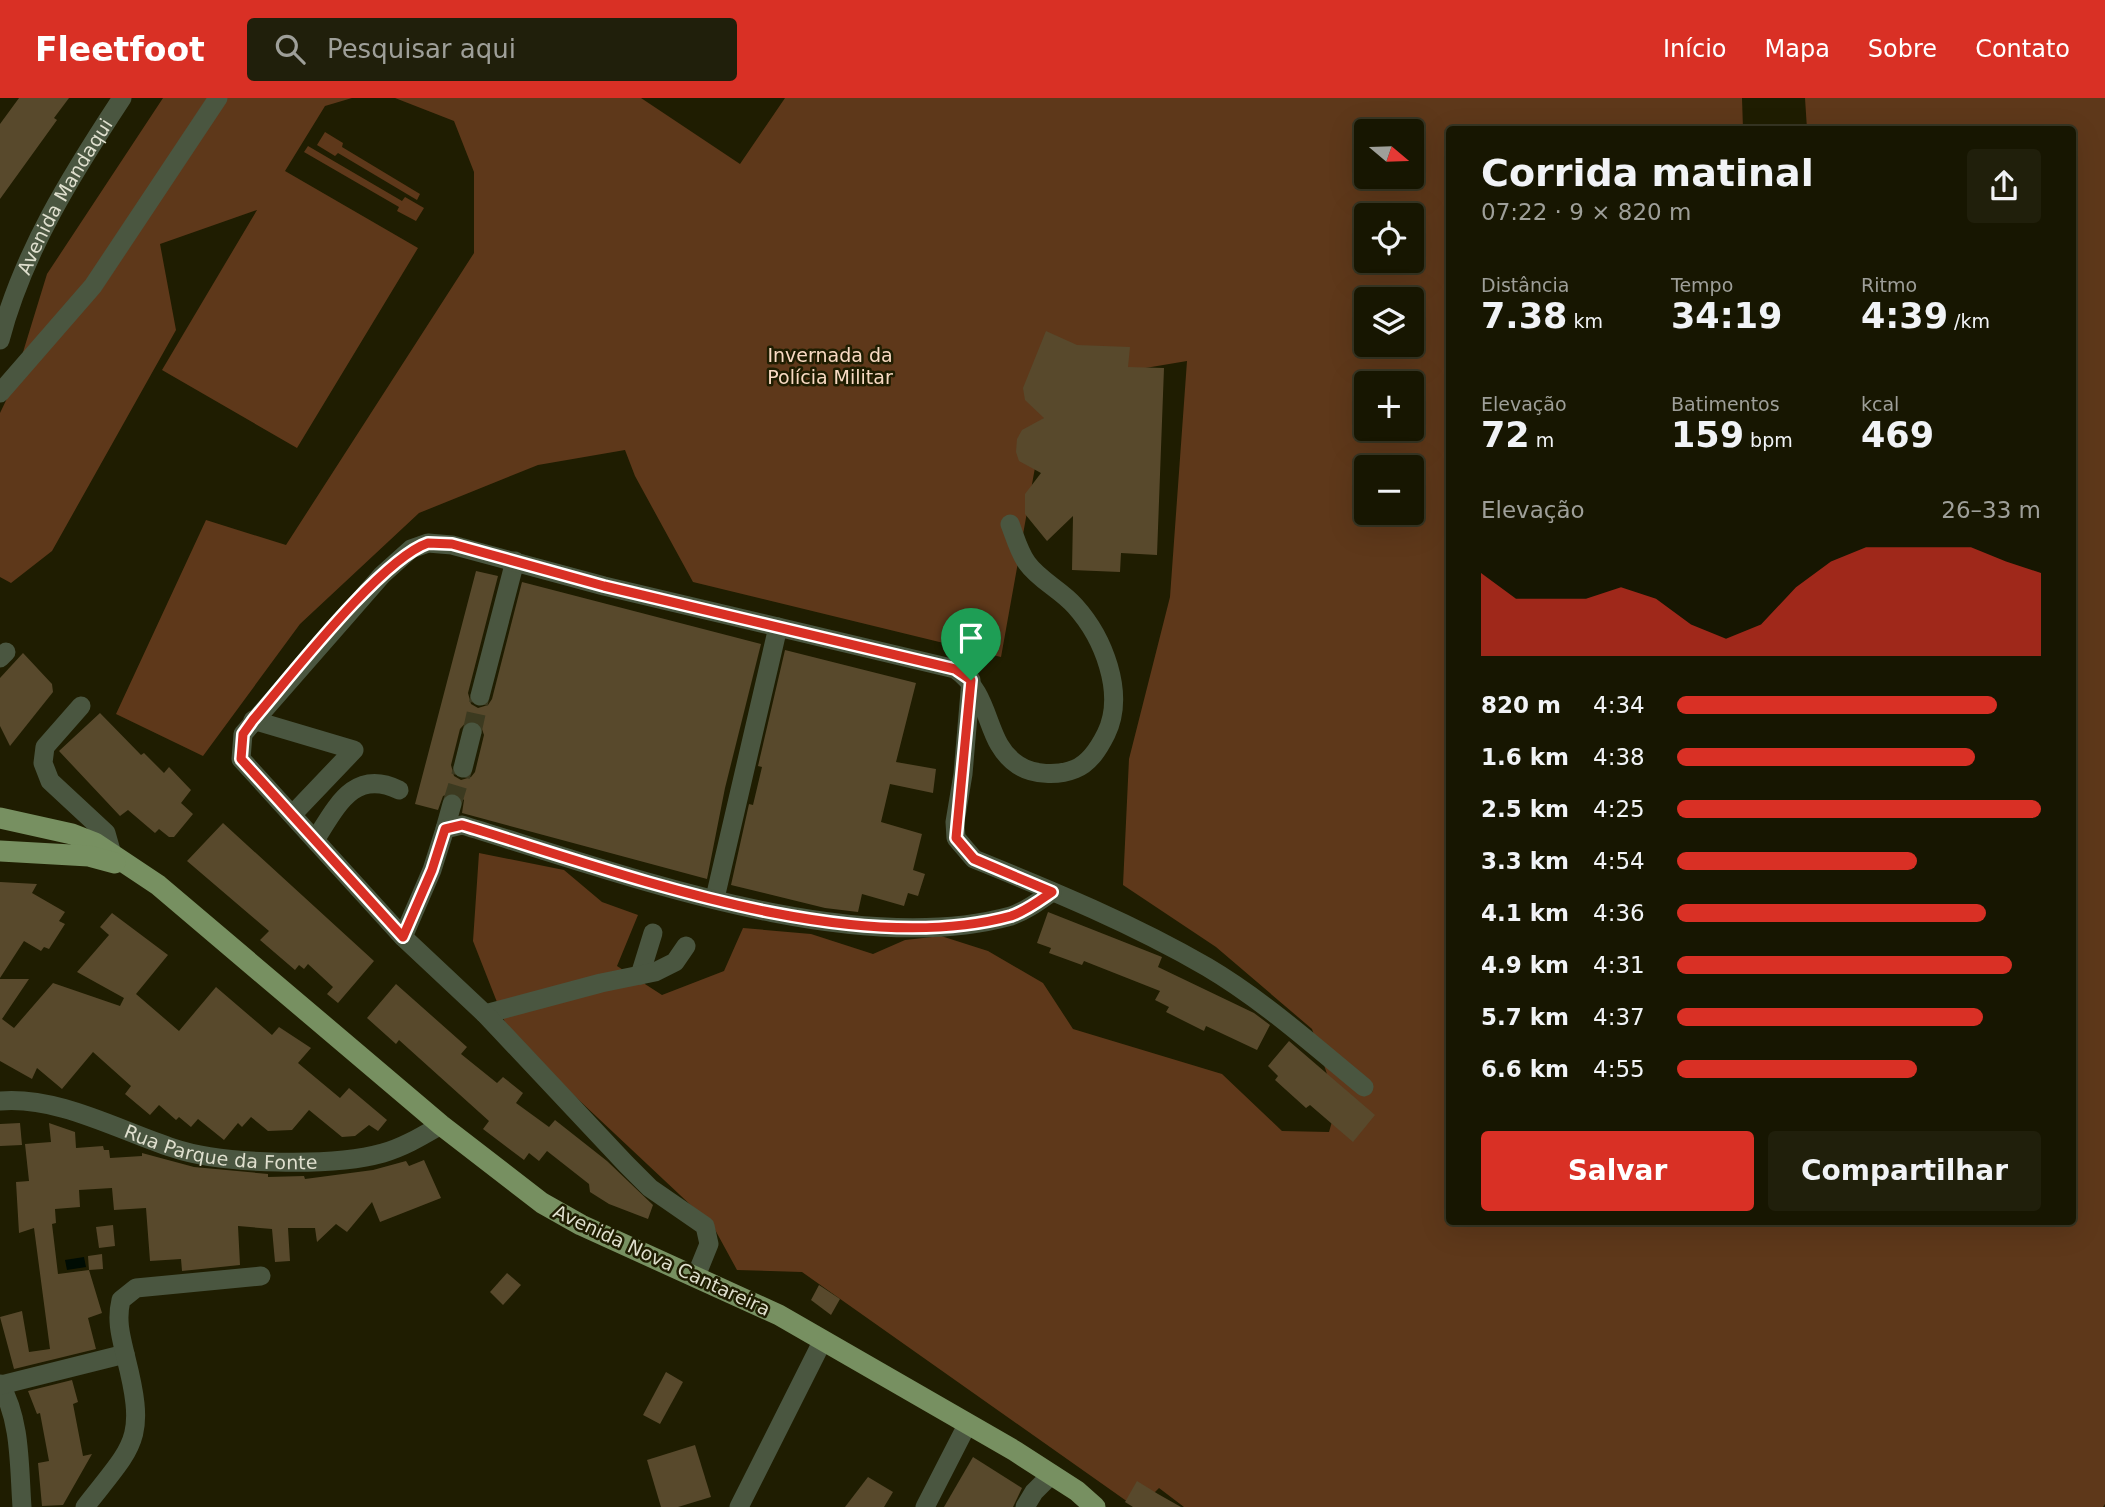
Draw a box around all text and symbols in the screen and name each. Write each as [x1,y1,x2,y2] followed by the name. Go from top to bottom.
[247,18,737,81] search box
[35,30,205,69] text: Fleetfoot
[271,30,309,68] icon: search
[327,34,516,64] text: Pesquisar aqui
[1663,35,1727,63] text: Início
[1765,35,1830,63] text: Mapa
[1868,35,1937,63] text: Sobre
[1975,35,2070,63] text: Contato
[13,114,117,278] street label: Avenida Mandaqui
[1354,119,1424,189] north arrow
[1354,119,1424,525] map controls
[1967,149,2041,223] button: share
[1481,151,1814,195] text: Corrida matinal
[1481,199,1691,225] text: 07:22 · 9 × 820 m
[1354,203,1424,273] button: locate
[1481,274,1569,296] text: Distância
[1671,274,1733,296] text: Tempo
[1861,274,1917,296] text: Ritmo
[1354,287,1424,357] button: layers
[1481,296,1567,336] text: 7.38
[1671,296,1782,336] text: 34:19
[1861,296,1948,336] text: 4:39
[1567,310,1603,332] text: km
[1948,310,1990,332] text: /km
[767,344,893,388] park label: Invernada da Polícia Militar
[1354,371,1424,441] button: +
[1481,393,1567,415] text: Elevação
[1671,393,1780,415] text: Batimentos
[1861,393,1899,415] text: kcal
[1481,415,1530,455] text: 72
[1671,415,1744,455] text: 159
[1861,415,1934,455] text: 469
[1530,429,1554,451] text: m
[1744,429,1793,451] text: bpm
[1354,455,1424,525] button: −
[1481,497,1585,523] text: Elevação
[1941,497,2041,523] text: 26–33 m
[941,608,1001,680] pin
[952,619,990,657] icon: arrive
[1481,692,1561,718] text: 820 m
[1593,692,1645,718] text: 4:34
[1481,744,1569,770] text: 1.6 km
[1593,744,1645,770] text: 4:38
[1481,796,1569,822] text: 2.5 km
[1593,796,1645,822] text: 4:25
[1481,848,1569,874] text: 3.3 km
[1593,848,1645,874] text: 4:54
[1481,900,1569,926] text: 4.1 km
[1593,900,1645,926] text: 4:36
[1481,952,1569,978] text: 4.9 km
[1593,952,1645,978] text: 4:31
[1481,1004,1569,1030] text: 5.7 km
[1593,1004,1645,1030] text: 4:37
[1481,1056,1569,1082] text: 6.6 km
[1593,1056,1645,1082] text: 4:55
[121,1120,318,1173] street label: Rua Parque da Fonte
[1481,1131,1754,1211] button: Salvar
[1768,1131,2041,1211] button: Compartilhar
[550,1200,774,1320] street label: Avenida Nova Cantareira

